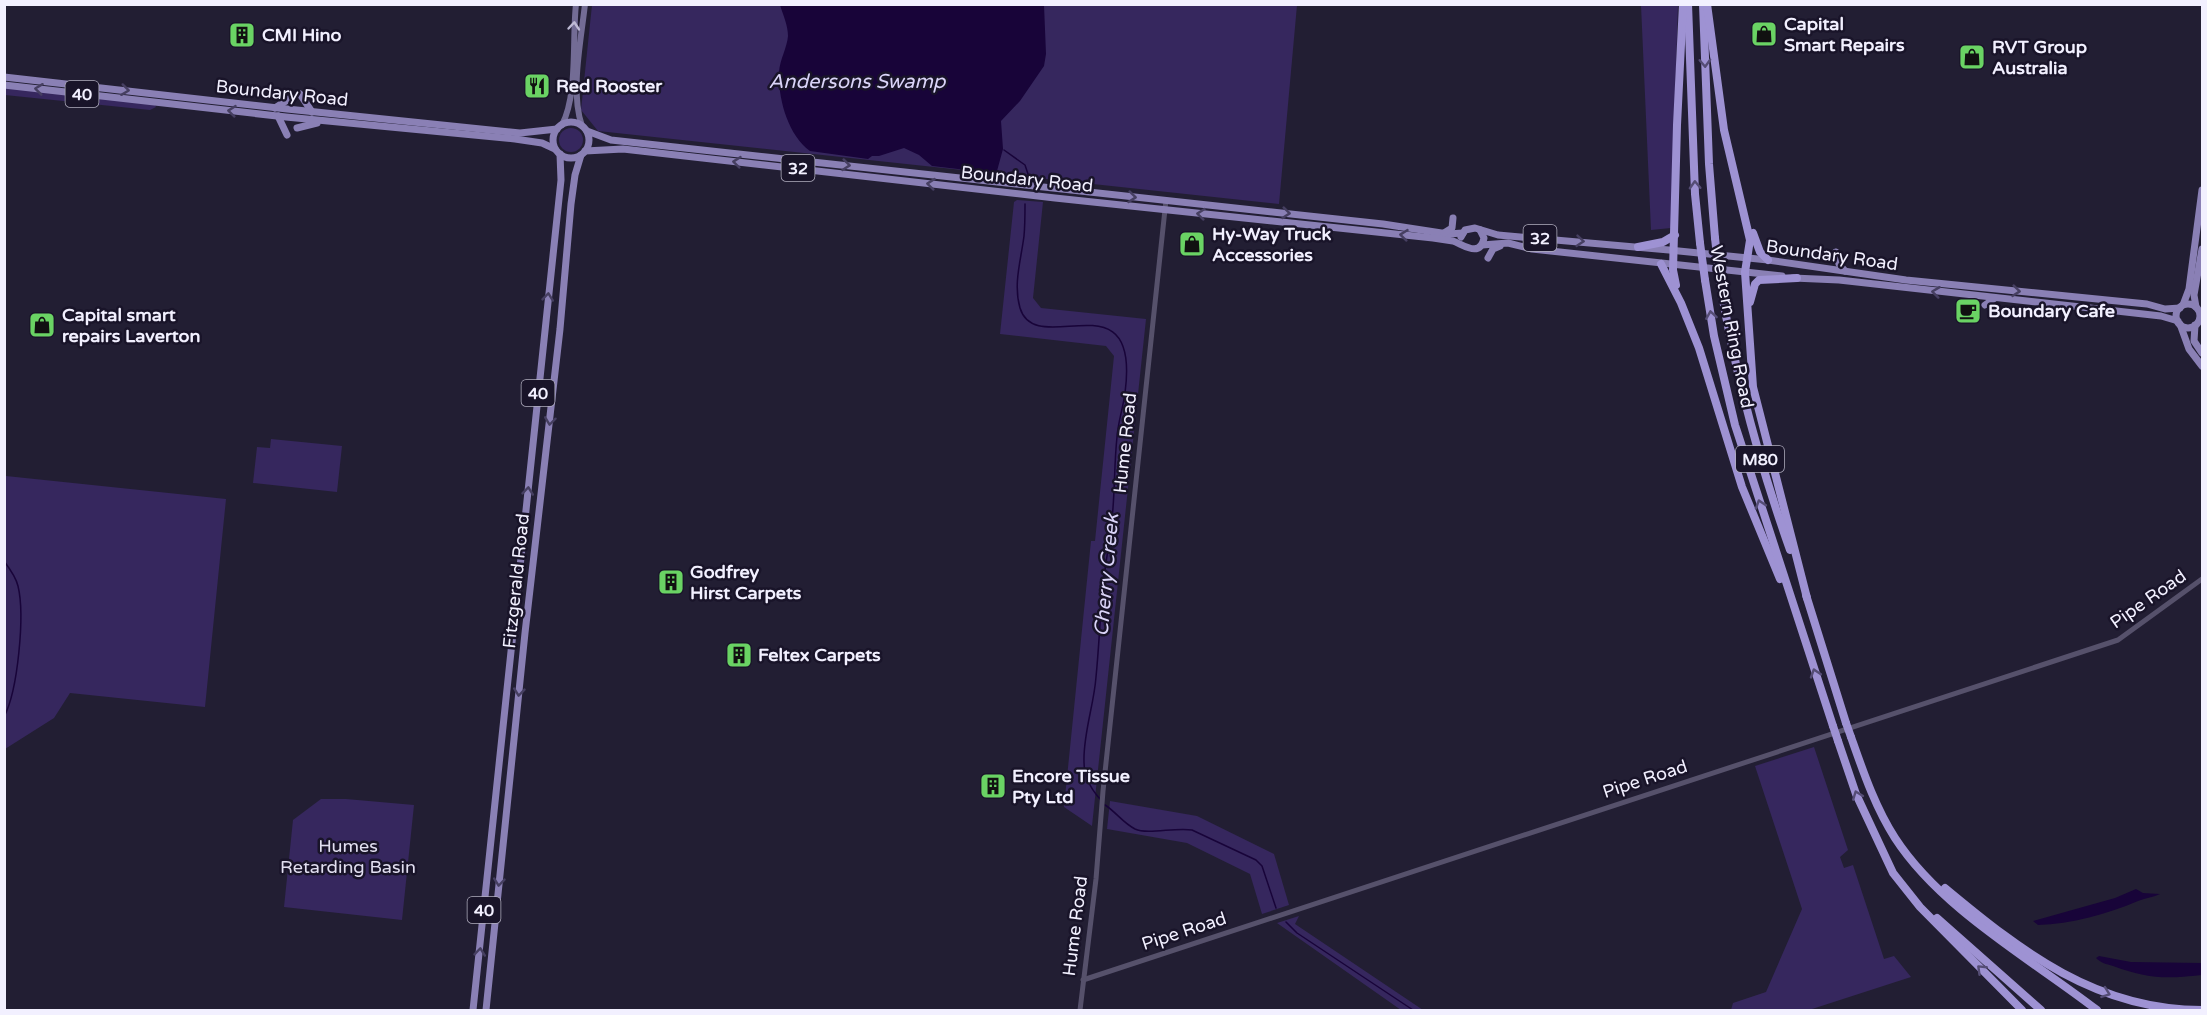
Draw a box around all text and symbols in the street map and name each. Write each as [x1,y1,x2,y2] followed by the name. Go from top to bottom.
[1784,13,1905,56] place label: Capital Smart Repairs
[1749,19,1779,49] shop icon: Capital Smart Repairs
[227,20,257,50] building icon: CMI Hino
[567,22,580,31] one-way arrow
[262,24,342,46] place label: CMI Hino
[1992,36,2087,79] place label: RVT Group Australia
[1957,42,1987,72] shop icon: RVT Group Australia
[1699,58,1711,67] one-way arrow
[769,70,947,94] water label: Andersons Swamp
[522,71,552,101] restaurant icon: Red Rooster
[215,75,349,111] street label: Boundary Road
[556,75,663,97] place label: Red Rooster
[66,81,98,107] road number: 40
[35,83,44,96] one-way arrow
[121,83,130,96] one-way arrow
[228,105,237,118] one-way arrow
[782,155,814,181] road number: 32
[733,156,742,168] one-way arrow
[841,158,850,171] one-way arrow
[960,161,1094,197] street label: Boundary Road
[927,178,936,190] one-way arrow
[1688,180,1701,189] one-way arrow
[1127,190,1136,203] one-way arrow
[1282,206,1291,219] one-way arrow
[1197,208,1206,220] one-way arrow
[1212,223,1331,266] place label: Hy-Way Truck Accessories
[1524,225,1556,251] road number: 32
[1177,229,1207,259] shop icon: Hy-Way Truck Accessories
[1399,229,1408,242] one-way arrow
[1575,234,1584,247] one-way arrow
[1765,235,1899,275] street label: Boundary Road
[1705,244,1759,410] street label: Western Ring Road
[2011,284,2020,297] one-way arrow
[1931,286,1941,298] one-way arrow
[541,292,554,301] one-way arrow
[1953,296,1983,326] cafe icon: Boundary Cafe
[1988,300,2115,322] place label: Boundary Cafe
[62,304,200,347] place label: Capital smart repairs Laverton
[27,310,57,340] shop icon: Capital smart repairs Laverton
[1705,310,1717,320] one-way arrow
[522,380,554,406] road number: 40
[1109,392,1141,494] street label: Hume Road
[544,417,556,426] one-way arrow
[1736,446,1784,472] road number: M80
[521,486,534,495] one-way arrow
[1755,499,1767,509] one-way arrow
[1090,511,1125,638] water label: Cherry Creek
[498,513,534,649] street label: Fitzgerald Road
[690,561,802,604] place label: Godfrey Hirst Carpets
[2106,565,2190,633] street label: Pipe Road
[656,567,686,597] building icon: Godfrey Hirst Carpets
[724,640,754,670] building icon: Feltex Carpets
[758,644,881,666] place label: Feltex Carpets
[1810,668,1823,679] one-way arrow
[513,687,526,696] one-way arrow
[1600,755,1690,803] street label: Pipe Road
[1012,765,1130,808] place label: Encore Tissue Pty Ltd
[978,771,1008,801] building icon: Encore Tissue Pty Ltd
[1851,790,1864,800] one-way arrow
[280,835,416,878] park label: Humes Retarding Basin
[1058,875,1092,977] street label: Hume Road
[493,878,506,887] one-way arrow
[468,897,500,923] road number: 40
[1139,907,1229,955] street label: Pipe Road
[473,948,486,957] one-way arrow
[1977,965,1987,976] one-way arrow
[2100,985,2111,998] one-way arrow

